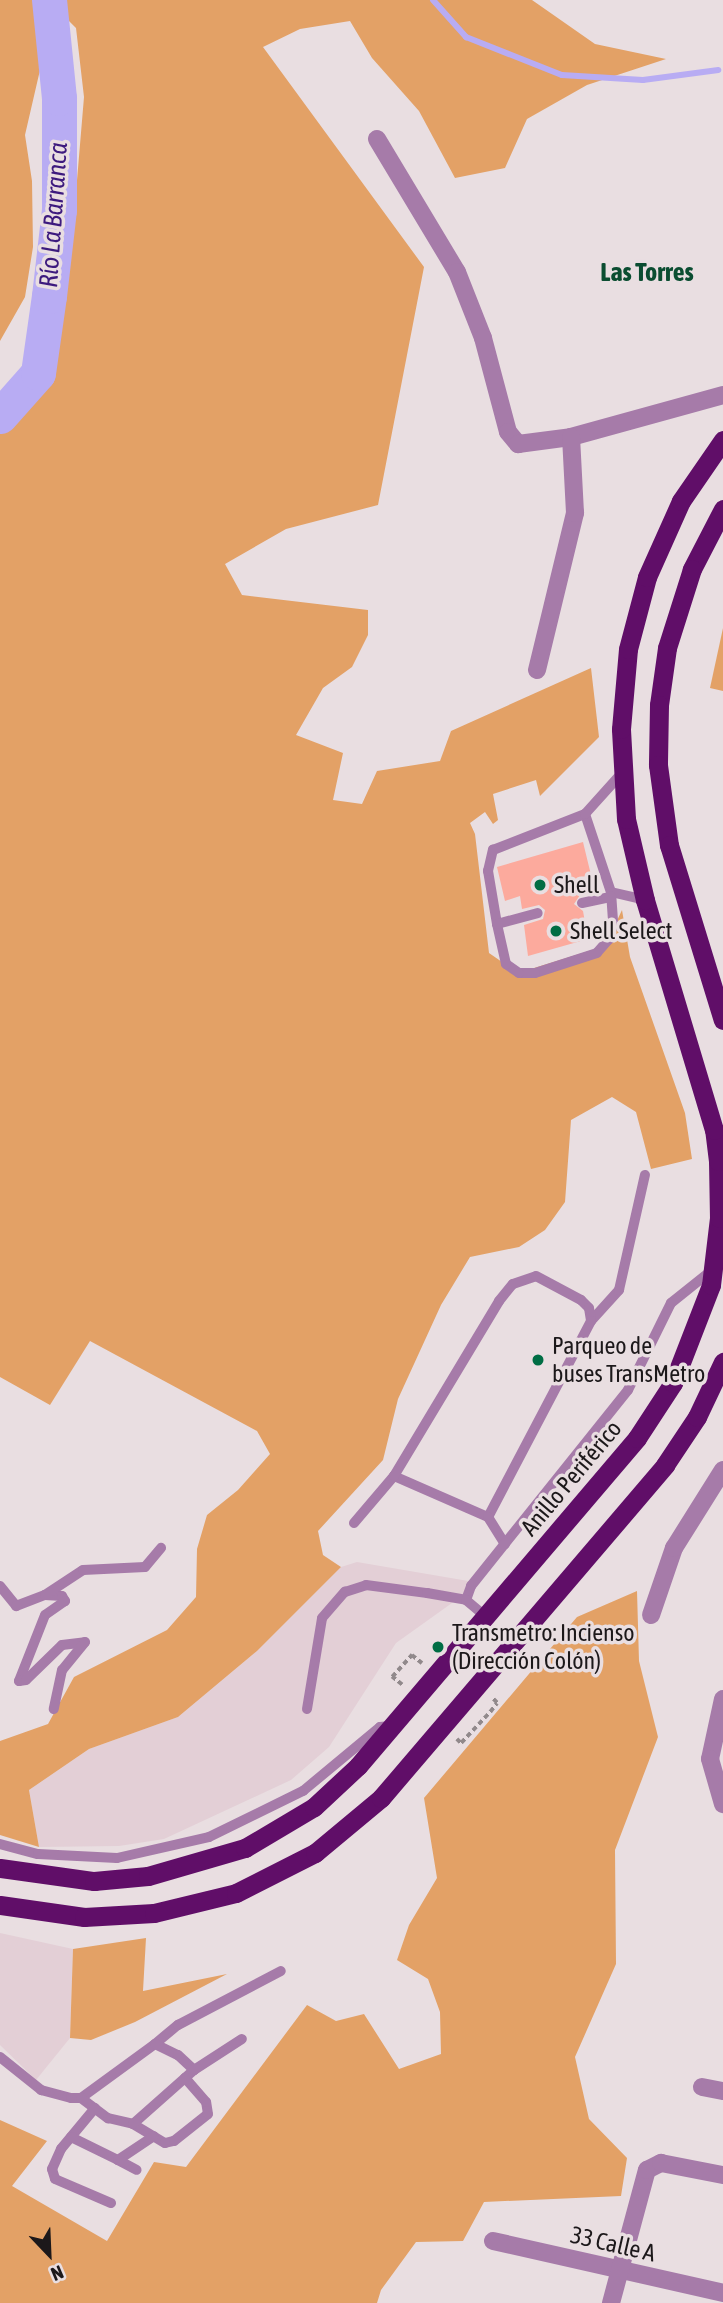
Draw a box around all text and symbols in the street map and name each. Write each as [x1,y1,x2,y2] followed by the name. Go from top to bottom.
[33,141,75,289] water label: Río La Barranca
[600,257,694,289] district label: Las Torres
[554,871,599,899] place label: Shell
[532,877,548,893] marker: Shell
[570,917,672,945] place label: Shell Select
[548,923,564,939] marker: Shell Select
[552,1332,705,1388] place label: Parqueo de buses TransMetro
[530,1352,546,1368] marker: Parqueo de buses TransMetro
[515,1415,627,1541] street label: Anillo Periférico
[452,1619,634,1675] place label: Transmetro: Incienso (Dirección Colón)
[430,1639,446,1655] marker: Transmetro: Incienso (Dirección Colón)
[14,2219,84,2289] north arrow
[568,2220,658,2268] street label: 33 Calle A
[48,2261,67,2286] text: N

